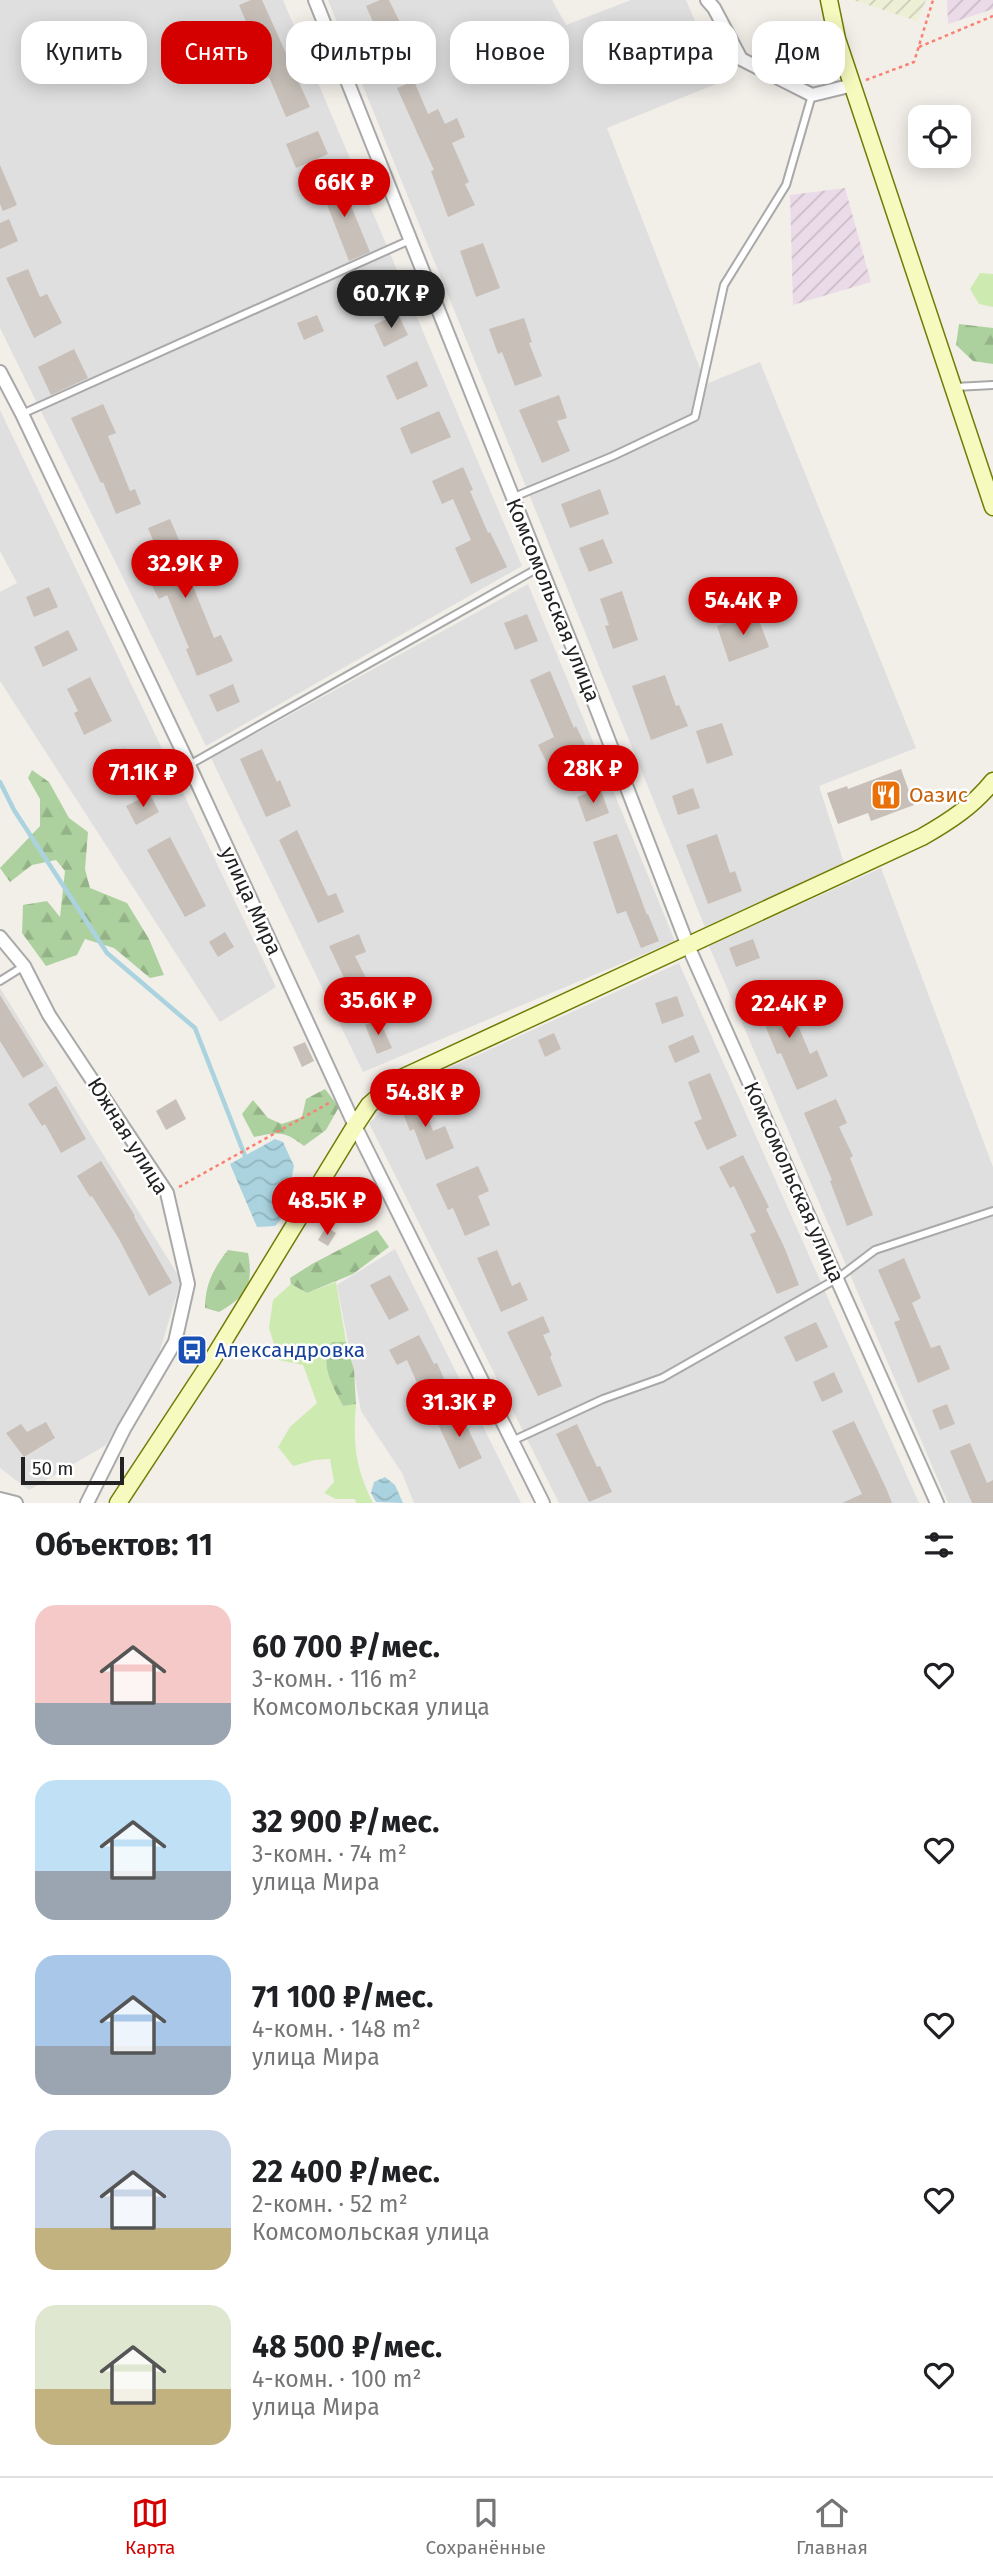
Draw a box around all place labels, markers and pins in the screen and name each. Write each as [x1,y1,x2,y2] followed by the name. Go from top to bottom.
[295,160,393,219] pin: 66K ₽
[326,270,456,330] pin: 60.7K ₽
[120,540,250,600] pin: 32.9K ₽
[678,578,808,637] pin: 54.4K ₽
[544,746,642,805] pin: 28K ₽
[78,750,208,809] pin: 71.1K ₽
[869,778,903,812] restaurant icon: Оазис
[909,782,968,808] place label: Оазис
[313,978,443,1037] pin: 35.6K ₽
[724,981,854,1040] pin: 22.4K ₽
[360,1070,490,1129] pin: 54.8K ₽
[262,1178,392,1237] pin: 48.5K ₽
[175,1333,209,1367] bus stop icon: Александровка
[215,1337,365,1363] place label: Александровка
[394,1380,524,1439] pin: 31.3K ₽

